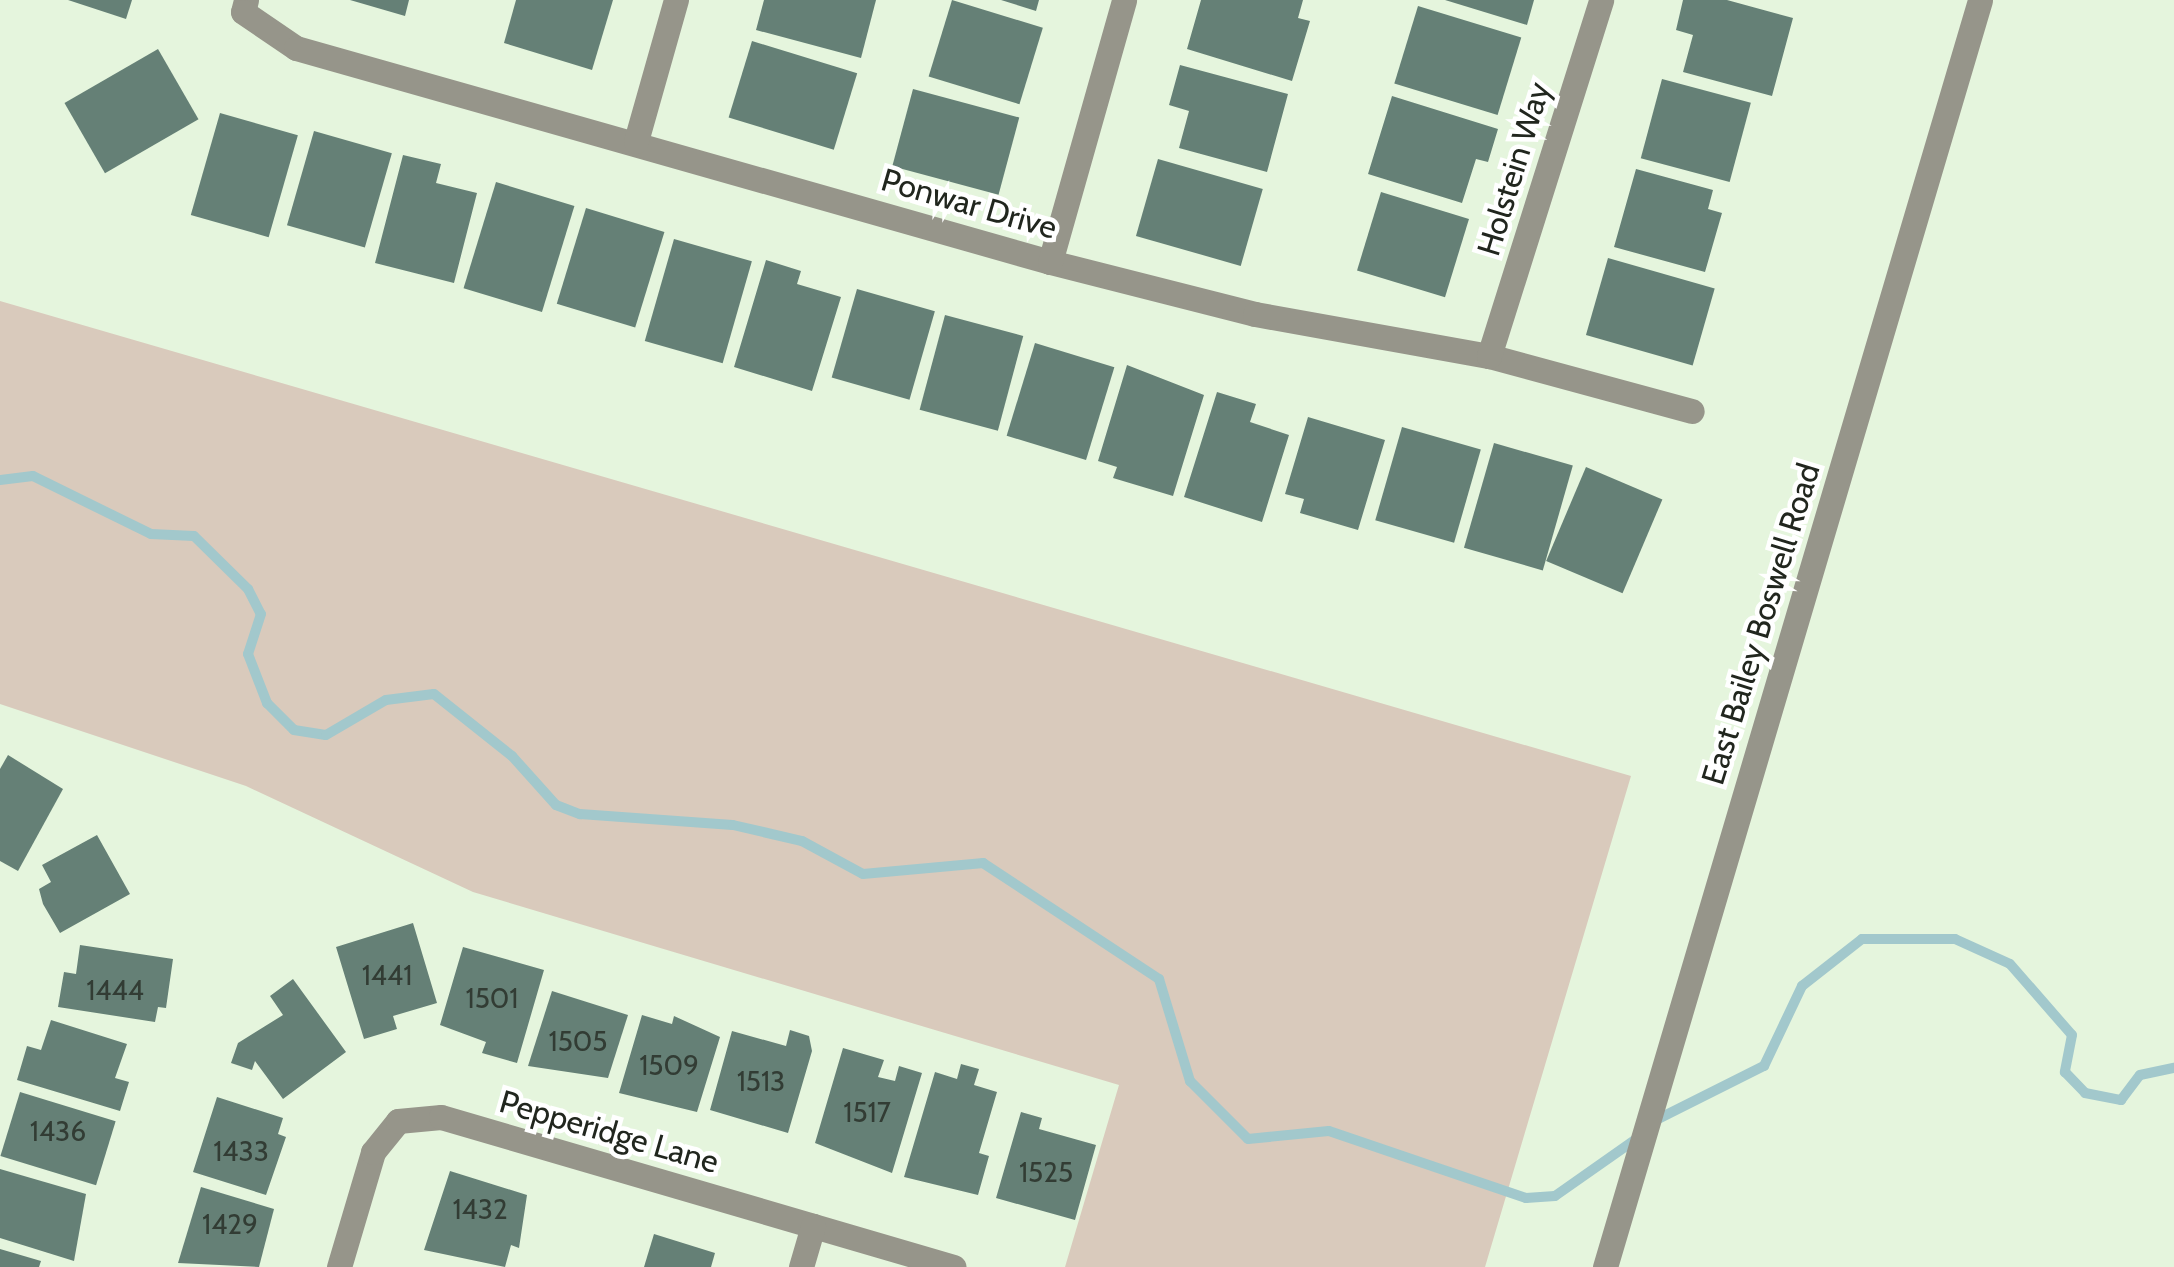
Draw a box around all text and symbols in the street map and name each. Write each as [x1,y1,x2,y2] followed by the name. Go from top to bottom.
[1469,78,1559,260] street label: Holstein Way
[877,161,1061,247] street label: Ponwar Drive
[1694,459,1828,789] street label: East Bailey Boswell Road
[362,958,412,992] house number: 1441
[86,973,144,1007] house number: 1444
[466,981,518,1015] house number: 1501
[549,1024,607,1058] house number: 1505
[639,1048,699,1082] house number: 1509
[737,1064,785,1098] house number: 1513
[495,1082,723,1182] street label: Pepperidge Lane
[843,1095,891,1129] house number: 1517
[30,1114,86,1148] house number: 1436
[213,1134,269,1168] house number: 1433
[1019,1155,1073,1189] house number: 1525
[452,1192,508,1226] house number: 1432
[202,1207,258,1241] house number: 1429

